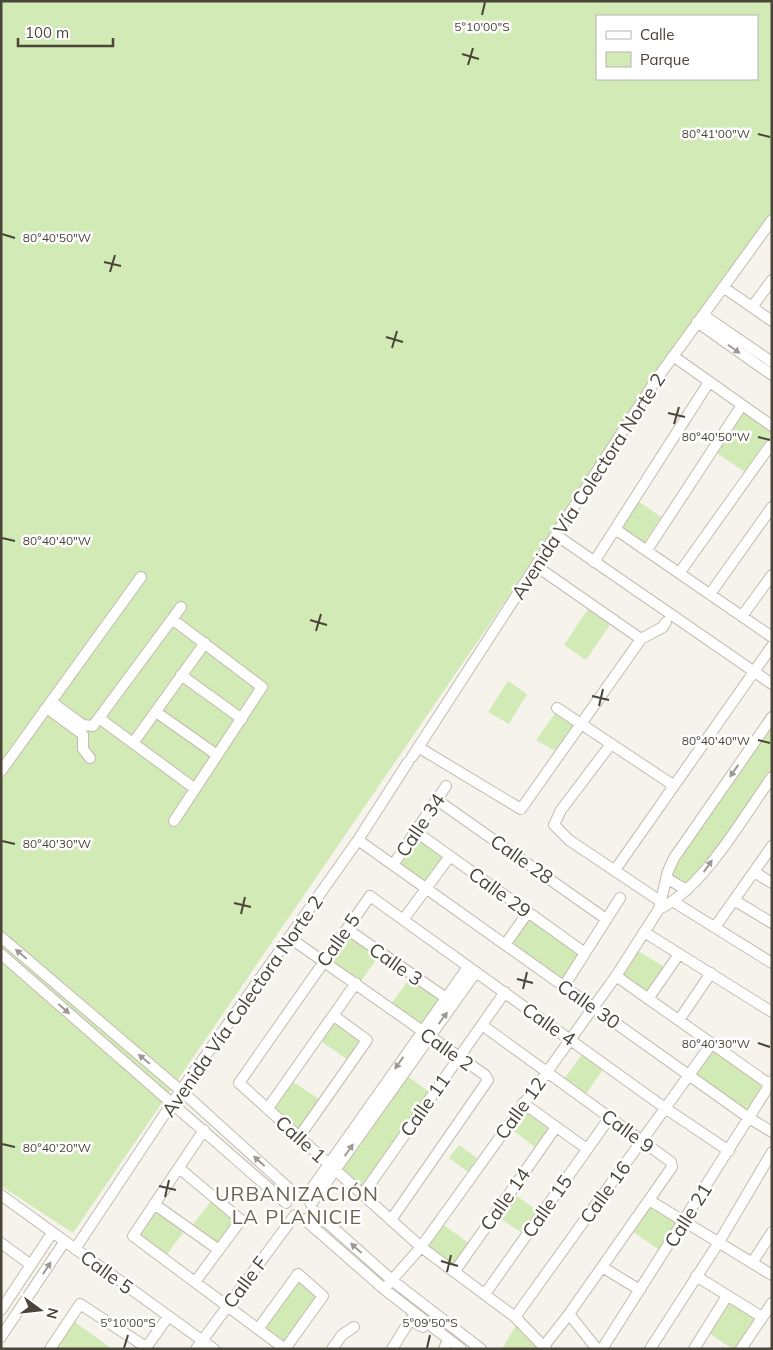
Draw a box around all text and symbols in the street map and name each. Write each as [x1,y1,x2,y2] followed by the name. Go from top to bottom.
[18,15,112,47] scale bar
[596,15,758,80] legend
[454,19,510,34] text: 5°10'00"S
[25,23,69,42] text: 100 m
[640,25,674,44] text: Calle
[640,50,690,69] text: Parque
[682,126,750,141] text: 80°41'00"W
[23,230,91,245] text: 80°40'50"W
[728,344,741,354] one-way arrow
[506,368,670,604] street label: Avenida Vía Colectora Norte 2
[682,429,750,444] text: 80°40'50"W
[23,533,91,548] text: 80°40'40"W
[682,733,750,748] text: 80°40'40"W
[729,765,739,778] one-way arrow
[390,789,450,861] street label: Calle 34
[486,829,558,889] street label: Calle 28
[23,836,91,851] text: 80°40'30"W
[703,860,713,873] one-way arrow
[464,861,536,923] street label: Calle 29
[156,891,328,1121] street label: Avenida Vía Colectora Norte 2
[311,909,365,971] street label: Calle 5
[365,937,427,991] street label: Calle 3
[14,948,27,959] one-way arrow
[553,974,625,1034] street label: Calle 30
[518,997,580,1051] street label: Calle 4
[58,1003,70,1015] one-way arrow
[438,1012,449,1025] one-way arrow
[416,1022,478,1076] street label: Calle 2
[682,1036,750,1051] text: 80°40'30"W
[139,1053,151,1065] one-way arrow
[394,1056,404,1070] one-way arrow
[395,1069,455,1141] street label: Calle 11
[489,1072,551,1144] street label: Calle 12
[597,1104,659,1158] street label: Calle 9
[271,1110,331,1168] street label: Calle 1
[23,1140,91,1155] text: 80°40'20"W
[344,1144,355,1157] one-way arrow
[253,1155,265,1167] one-way arrow
[574,1156,636,1228] street label: Calle 16
[475,1163,535,1235] street label: Calle 14
[517,1170,577,1242] street label: Calle 15
[659,1178,717,1252] street label: Calle 21
[215,1181,379,1229] district label: URBANIZACIÓN LA PLANICIE
[351,1242,363,1254] one-way arrow
[76,1245,138,1299] street label: Calle 5
[218,1251,273,1313] street label: Calle F
[43,1261,52,1274] one-way arrow
[15,1285,65,1335] north arrow
[42,1306,63,1321] text: N
[100,1315,156,1330] text: 5°10'00"S
[402,1315,458,1330] text: 5°09'50"S

